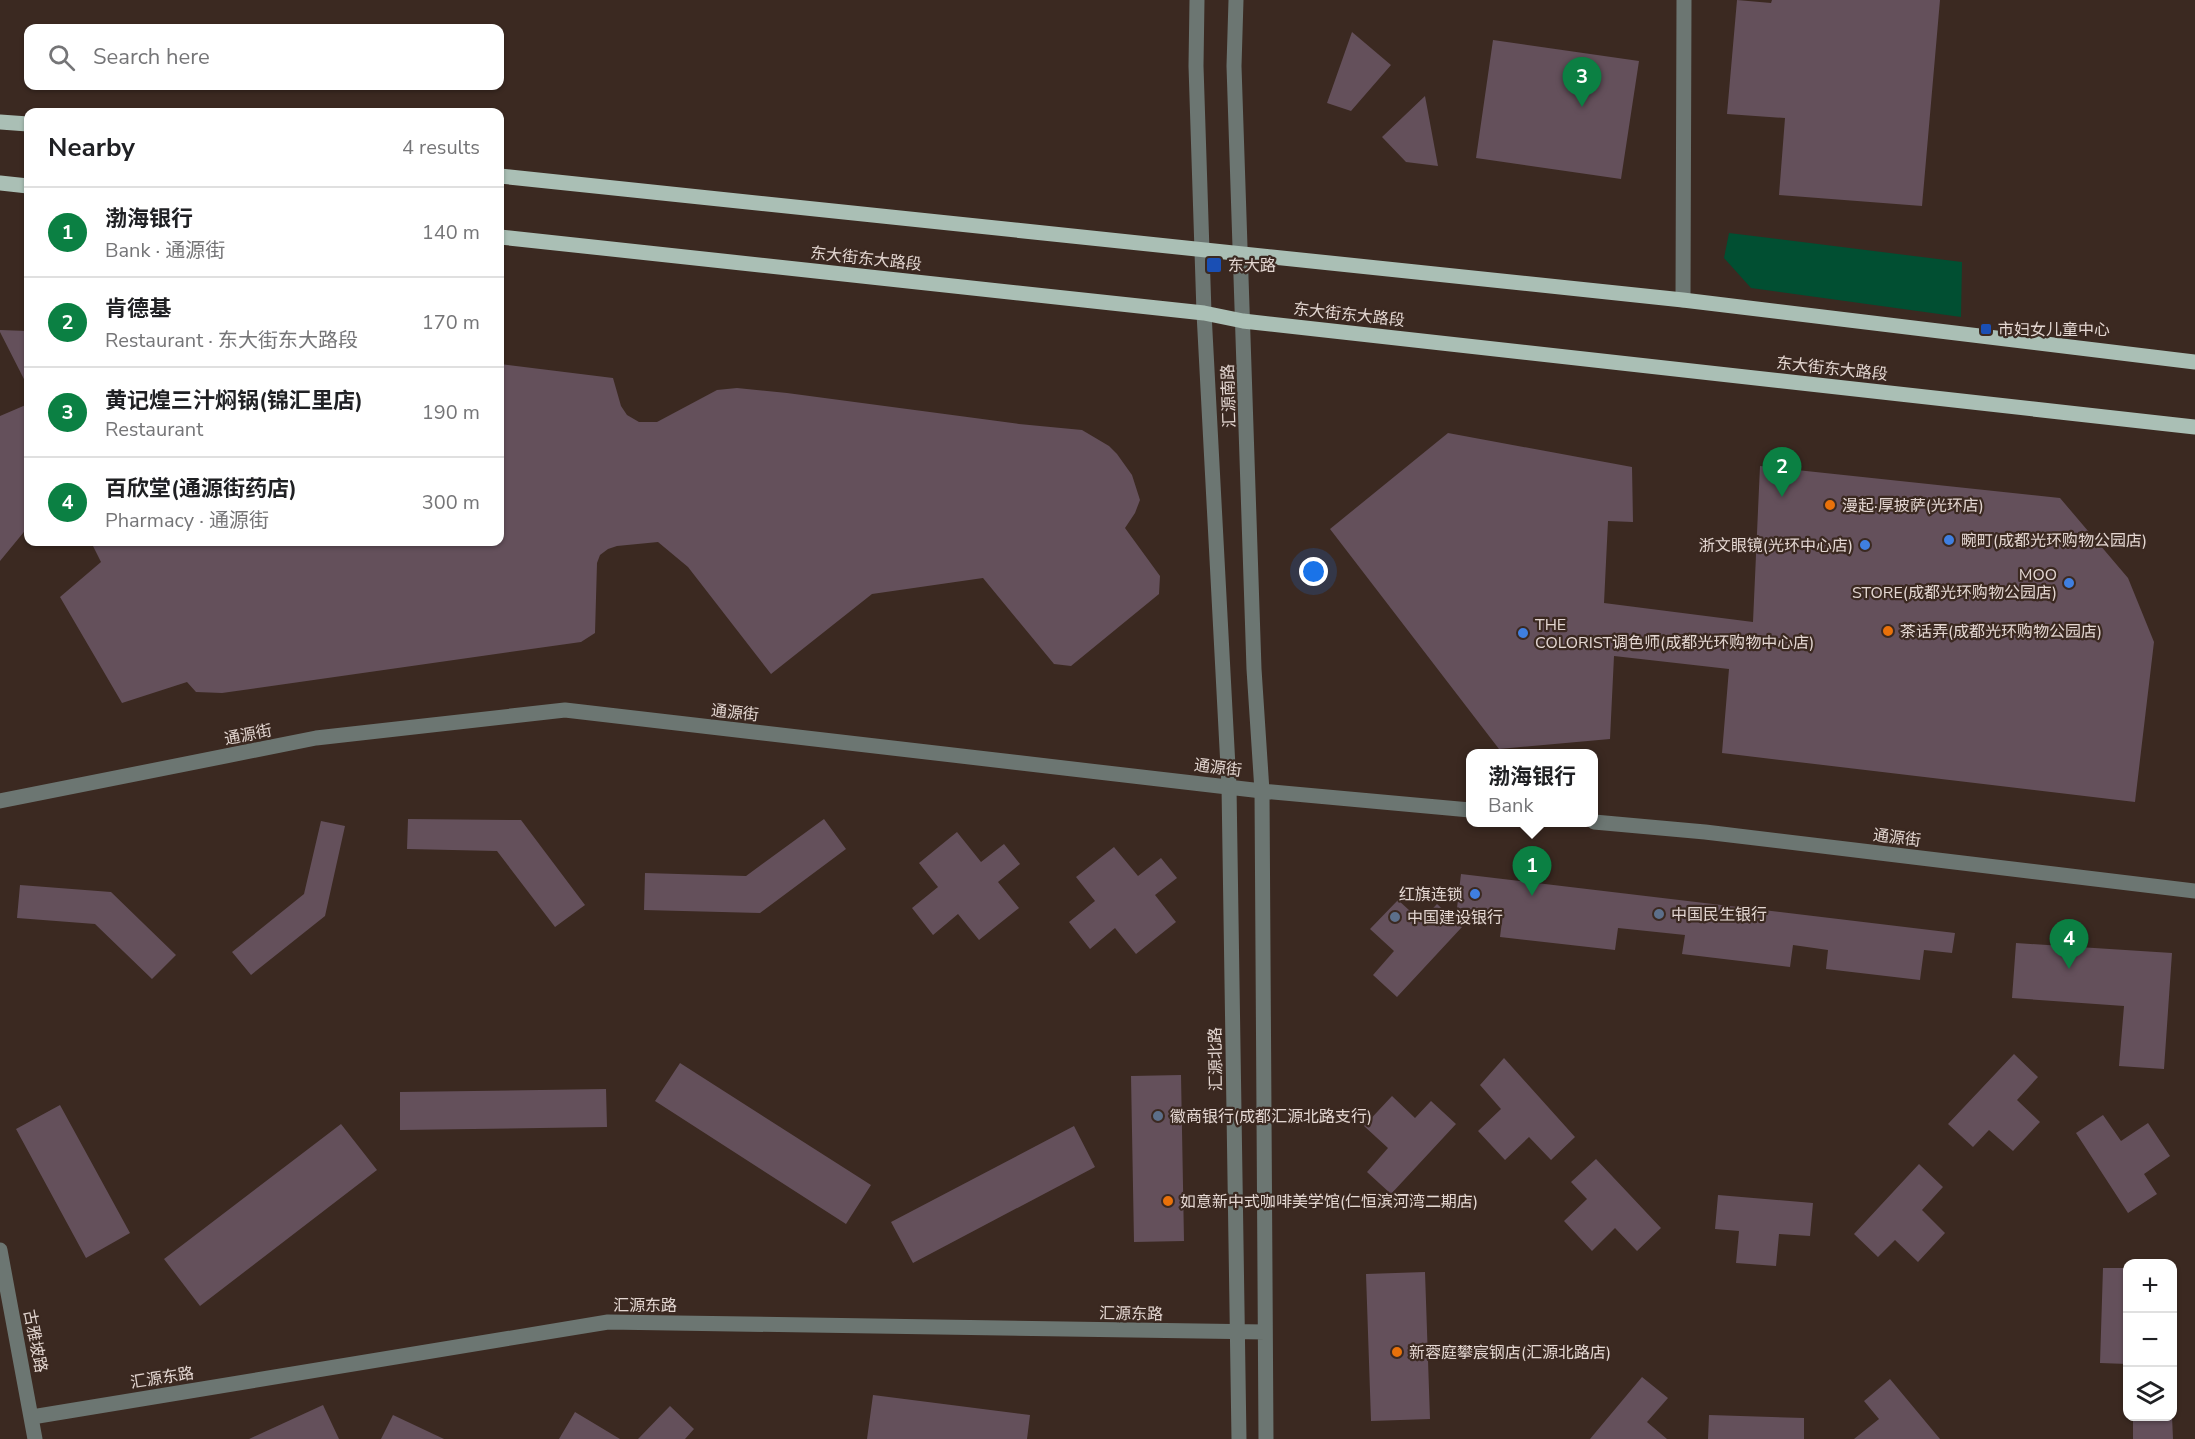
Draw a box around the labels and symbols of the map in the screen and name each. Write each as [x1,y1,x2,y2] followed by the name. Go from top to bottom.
[1562,57,1602,107] pin: 3
[809,242,923,276] street label: 东大街东大路段
[1228,255,1276,277] place label: 东大路
[1205,256,1223,274] marker: 东大路
[1292,298,1406,332] street label: 东大街东大路段
[1998,319,2110,341] place label: 市妇女儿童中心
[1979,322,1993,336] marker: 市妇女儿童中心
[1775,352,1889,386] street label: 东大街东大路段
[1217,364,1241,428] street label: 汇源南路
[1762,448,1802,497] pin: 2
[1842,495,1984,517] place label: 漫起·厚披萨(光环店)
[1823,498,1837,512] marker: 漫起·厚披萨(光环店)
[1961,530,2147,552] place label: 畹町(成都光环购物公园店)
[1942,533,1956,547] marker: 畹町(成都光环购物公园店)
[1699,535,1853,557] place label: 浙文眼镜(光环中心店)
[1858,538,1872,552] marker: 浙文眼镜(光环中心店)
[1299,557,1328,586] your location
[1852,564,2057,604] place label: MOO STORE(成都光环购物公园店)
[2062,576,2076,590] marker: MOO STORE(成都光环购物公园店)
[1535,614,1814,654] place label: THE COLORIST调色师(成都光环购物中心店)
[1900,621,2102,643] place label: 茶话弄(成都光环购物公园店)
[1881,624,1895,638] marker: 茶话弄(成都光环购物公园店)
[1516,626,1530,640] marker: THE COLORIST调色师(成都光环购物中心店)
[710,700,760,726] street label: 通源街
[223,720,274,750] street label: 通源街
[1193,754,1243,782] street label: 通源街
[1872,824,1922,852] street label: 通源街
[1512,846,1552,896] pin: 1
[1399,884,1463,906] place label: 红旗连锁
[1468,887,1482,901] marker: 红旗连锁
[1671,904,1767,926] place label: 中国民生银行
[1407,907,1503,929] place label: 中国建设银行
[1652,907,1666,921] marker: 中国民生银行
[1388,910,1402,924] marker: 中国建设银行
[2050,920,2088,969] pin: 4
[1204,1027,1228,1091] street label: 汇源北路
[1170,1106,1372,1128] place label: 徽商银行(成都汇源北路支行)
[1151,1109,1165,1123] marker: 徽商银行(成都汇源北路支行)
[1180,1191,1478,1213] place label: 如意新中式咖啡美学馆(仁恒滨河湾二期店)
[1161,1194,1175,1208] marker: 如意新中式咖啡美学馆(仁恒滨河湾二期店)
[613,1295,677,1317] street label: 汇源东路
[1099,1302,1163,1326] street label: 汇源东路
[18,1308,52,1375] street label: 古雅坡路
[1409,1342,1611,1364] place label: 新蓉庭攀宸钢店(汇源北路店)
[1390,1345,1404,1359] marker: 新蓉庭攀宸钢店(汇源北路店)
[129,1362,195,1394] street label: 汇源东路

